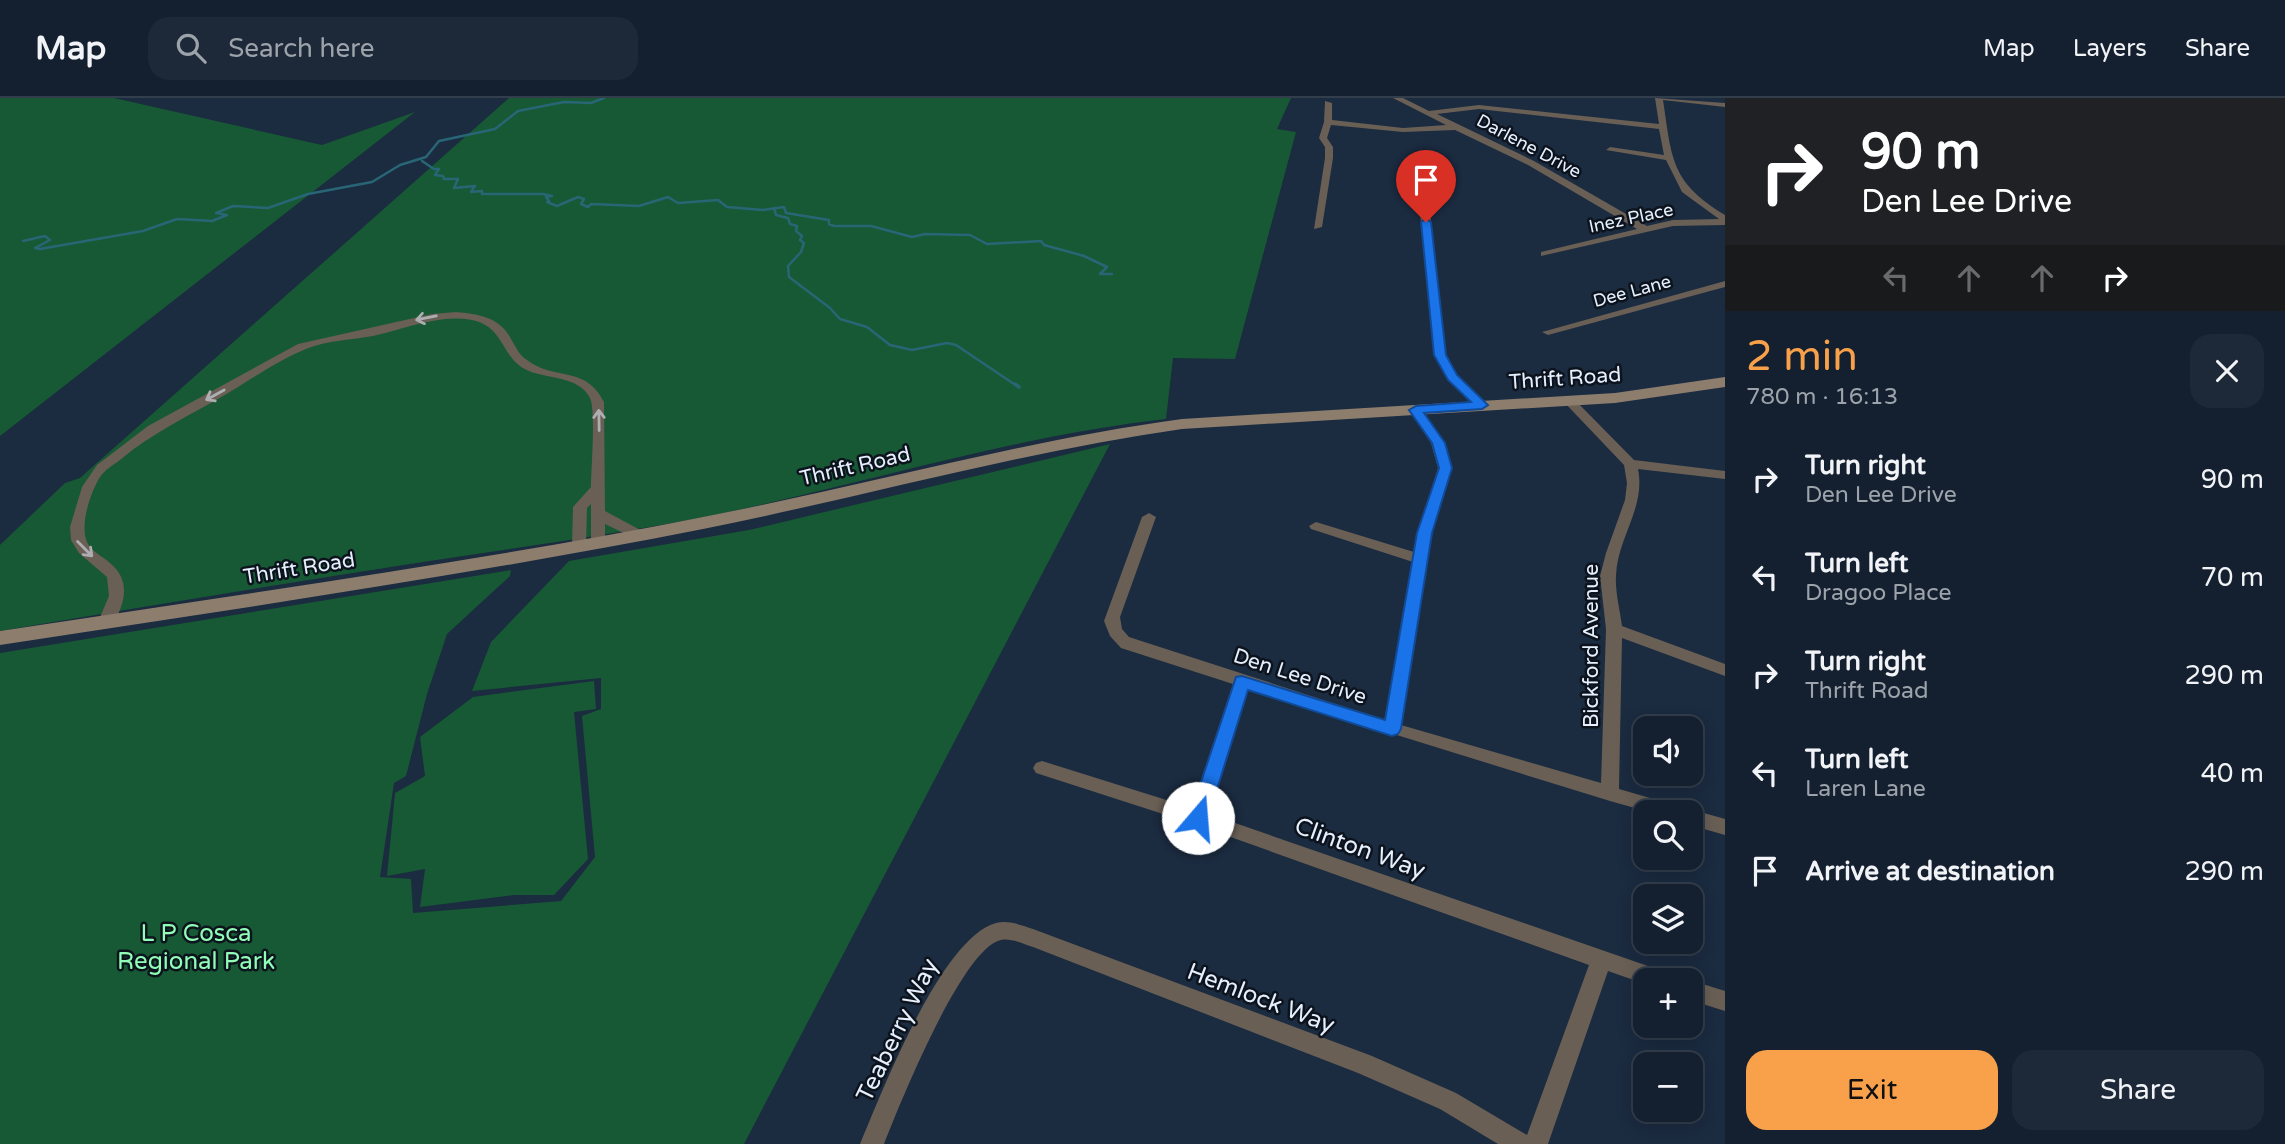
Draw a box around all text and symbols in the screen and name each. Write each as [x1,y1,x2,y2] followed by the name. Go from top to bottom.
[148,17,638,80] search box
[35,29,106,68] text: Map
[172,29,210,67] icon: search
[228,33,374,64] text: Search here
[1983,34,2035,63] text: Map
[2073,34,2147,63] text: Layers
[2185,34,2250,63] text: Share
[1473,109,1585,183] street label: Darlene Drive
[1861,123,1980,182] text: 90 m
[1746,126,1837,217] icon: right
[1396,150,1456,222] pin
[1407,161,1445,199] icon: arrive
[1861,183,2072,221] text: Den Lee Drive
[1587,198,1675,238] street label: Inez Place
[1877,259,1915,297] icon: left
[1950,259,1988,297] icon: ahead
[2023,259,2061,297] icon: ahead
[2096,259,2134,297] icon: right
[1591,270,1673,312] street label: Dee Lane
[415,312,438,325] one-way arrow
[1746,331,1858,382] text: 2 min
[2190,334,2264,408] button: close
[1508,362,1622,395] street label: Thrift Road
[1746,383,1898,411] text: 780 m · 16:13
[206,388,226,402] one-way arrow
[592,409,606,432] one-way arrow
[797,442,913,491] street label: Thrift Road
[1805,450,1926,481] text: Turn right
[1746,460,1784,498] icon: right
[2201,464,2264,495] text: 90 m
[1805,481,1957,509] text: Den Lee Drive
[77,541,94,558] one-way arrow
[241,547,357,590] street label: Thrift Road
[1805,548,1908,579] text: Turn left
[1746,558,1784,596] icon: left
[2201,562,2264,593] text: 70 m
[1579,564,1604,728] street label: Bickford Avenue
[1805,579,1951,607] text: Dragoo Place
[1230,643,1370,710] street label: Den Lee Drive
[1805,646,1926,677] text: Turn right
[1746,656,1784,694] icon: right
[2184,660,2264,691] text: 290 m
[1805,677,1929,705] text: Thrift Road
[1633,716,1703,1122] map controls
[1633,716,1703,786] button: sound
[1805,744,1908,775] text: Turn left
[1746,754,1784,792] icon: left
[2201,758,2264,789] text: 40 m
[1805,775,1926,803] text: Laren Lane
[1161,781,1235,855] position arrow
[1633,800,1703,870] button: search
[1291,811,1429,886] street label: Clinton Way
[1746,852,1784,890] icon: arrive
[1805,856,2055,887] text: Arrive at destination
[2184,856,2264,887] text: 290 m
[1633,884,1703,954] button: layers
[117,919,275,976] park label: L P Cosca Regional Park
[850,954,945,1107] street label: Teaberry Way
[1183,957,1339,1040] street label: Hemlock Way
[1633,968,1703,1038] button: +
[1746,1050,1998,1130] button: Exit
[2012,1050,2264,1130] button: Share
[1633,1052,1703,1122] button: −

